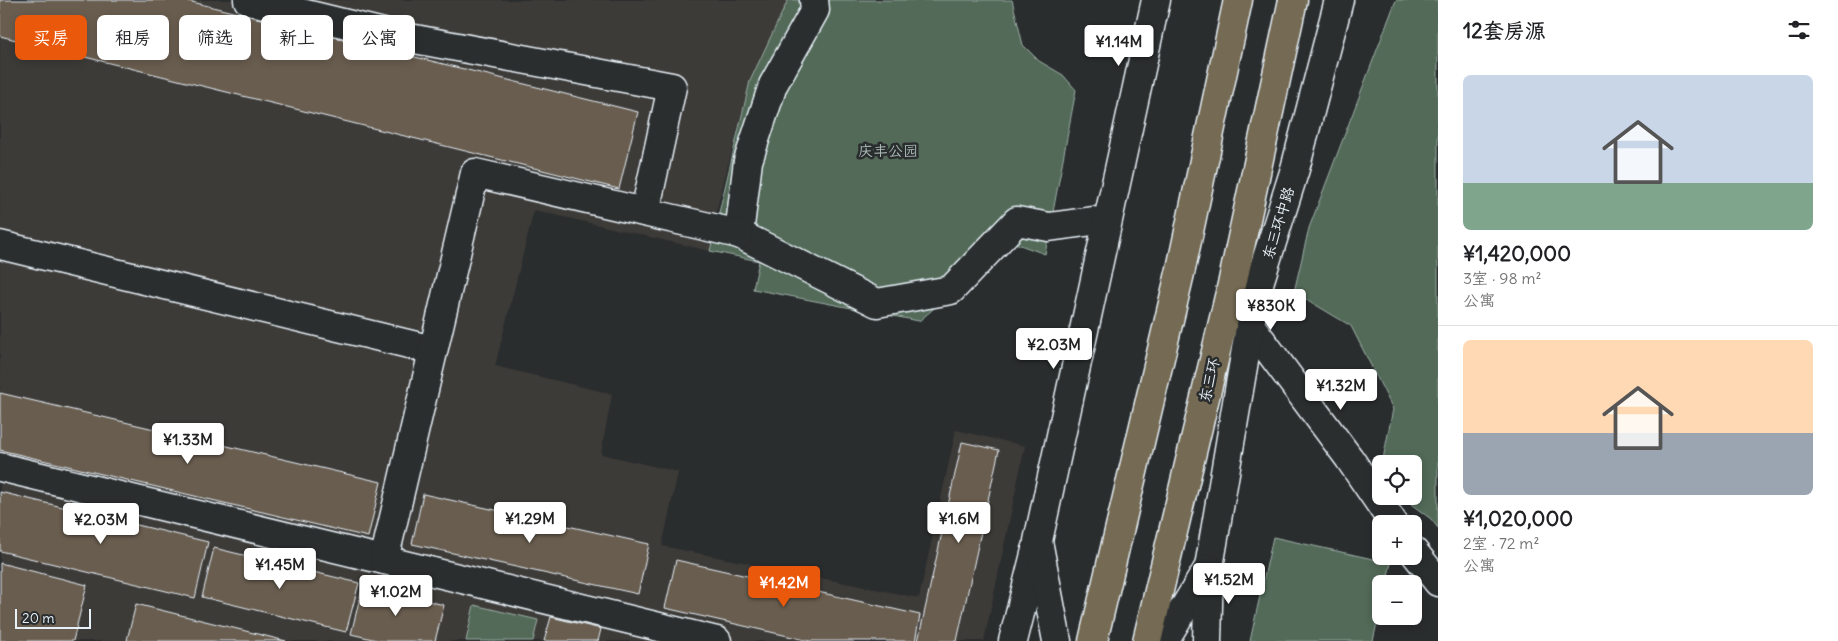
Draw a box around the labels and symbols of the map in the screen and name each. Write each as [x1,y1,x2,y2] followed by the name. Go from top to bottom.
[1078,24,1160,67] pin: ¥1.14M
[858,141,918,160] park label: 庆丰公园
[1258,184,1298,262] street label: 东三环中路
[1236,288,1306,331] pin: ¥830K
[1013,328,1095,370] pin: ¥2.03M
[1195,356,1223,404] street label: 东三环
[1300,368,1382,411] pin: ¥1.32M
[147,422,229,465] pin: ¥1.33M
[60,502,142,545] pin: ¥2.03M
[489,502,571,544] pin: ¥1.29M
[924,502,994,544] pin: ¥1.6M
[239,548,321,590] pin: ¥1.45M
[1188,562,1270,605] pin: ¥1.52M
[743,566,825,608] pin: ¥1.42M
[355,574,437,617] pin: ¥1.02M
[15,606,91,629] scale bar

